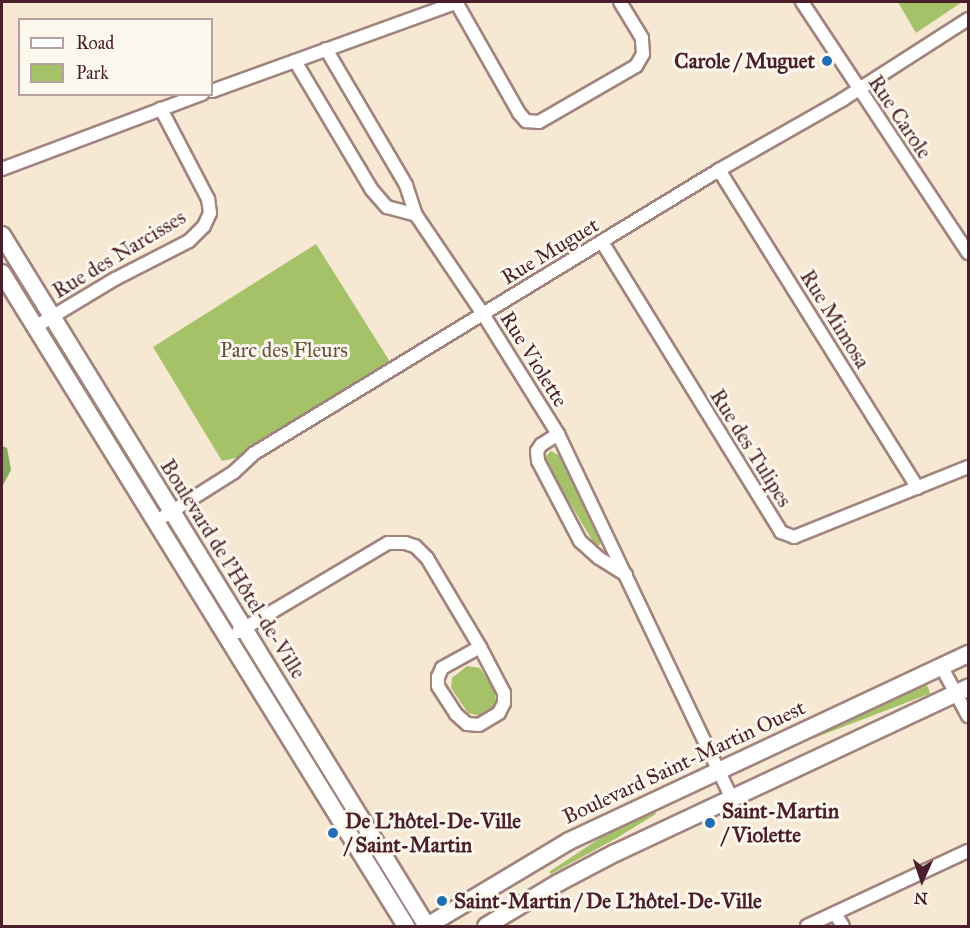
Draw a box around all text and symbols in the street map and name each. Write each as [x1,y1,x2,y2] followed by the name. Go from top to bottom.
[18,18,213,96] legend
[76,32,114,54] text: Road
[674,48,815,74] place label: Carole / Muguet
[820,54,834,68] marker: Carole / Muguet
[76,62,109,84] text: Park
[863,71,937,163] street label: Rue Carole
[48,204,190,304] street label: Rue des Narcisses
[497,212,603,290] street label: Rue Muguet
[795,265,875,373] street label: Rue Mimosa
[495,307,573,411] street label: Rue Violette
[220,337,348,363] park label: Parc des Fleurs
[705,384,797,512] street label: Rue des Tulipes
[155,455,311,683] street label: Boulevard de l'Hôtel-de-Ville
[559,695,809,829] street label: Boulevard Saint-Martin Ouest
[722,798,839,848] place label: Saint-Martin / Violette
[345,808,521,858] place label: De L'hôtel-De-Ville / Saint-Martin
[703,816,717,830] marker: Saint-Martin / Violette
[326,826,340,840] marker: De L'hôtel-De-Ville / Saint-Martin
[892,850,952,910] north arrow
[454,888,762,914] place label: Saint-Martin / De L'hôtel-De-Ville
[914,889,928,908] text: N
[435,894,449,908] marker: Saint-Martin / De L'hôtel-De-Ville

